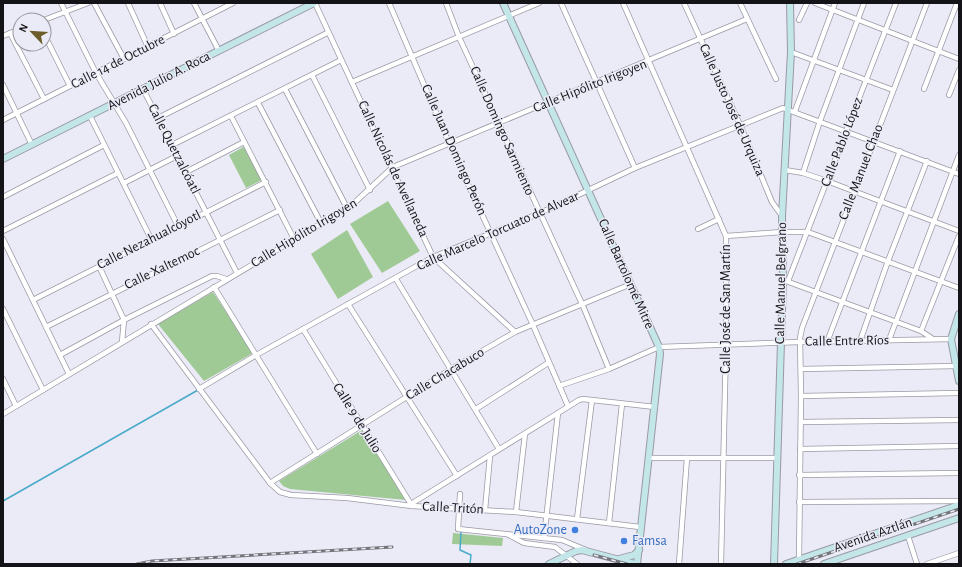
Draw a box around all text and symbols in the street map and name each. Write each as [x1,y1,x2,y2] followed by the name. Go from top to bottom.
[12,12,52,52] north arrow
[17,22,30,34] text: N
[69,32,167,92] street label: Calle 14 de Octubre
[696,42,768,179] street label: Calle Justo José de Urquiza
[105,49,213,113] street label: Avenida Julio A. Roca
[531,57,649,115] street label: Calle Hipólito Irigoyen
[467,64,537,198] street label: Calle Domingo Sarmiento
[419,82,489,218] street label: Calle Juan Domingo Perón
[819,95,866,189] street label: Calle Pablo López
[355,99,431,240] street label: Calle Nicolás de Avellaneda
[145,102,203,196] street label: Calle Quetzalcóatl
[836,122,886,222] street label: Calle Manuel Chao
[415,189,582,273] street label: Calle Marcelo Torcuato de Alvear
[248,196,360,270] street label: Calle Hipólito Irigoyen
[95,208,203,272] street label: Calle Nezahualcóyotl
[595,217,657,331] street label: Calle Bartolomé Mitre
[773,222,789,344] street label: Calle Manuel Belgrano
[122,244,202,292] street label: Calle Xaltemoc
[719,244,733,374] street label: Calle José de San Martín
[805,333,889,349] street label: Calle Entre Ríos
[403,345,487,403] street label: Calle Chacabuco
[330,381,384,455] street label: Calle 9 de Julio
[422,499,484,517] street label: Calle Tritón
[832,515,914,555] street label: Avenida Aztlán
[514,523,567,537] place label: AutoZone
[570,525,580,535] marker: AutoZone
[632,534,667,548] place label: Famsa
[619,536,629,546] marker: Famsa

